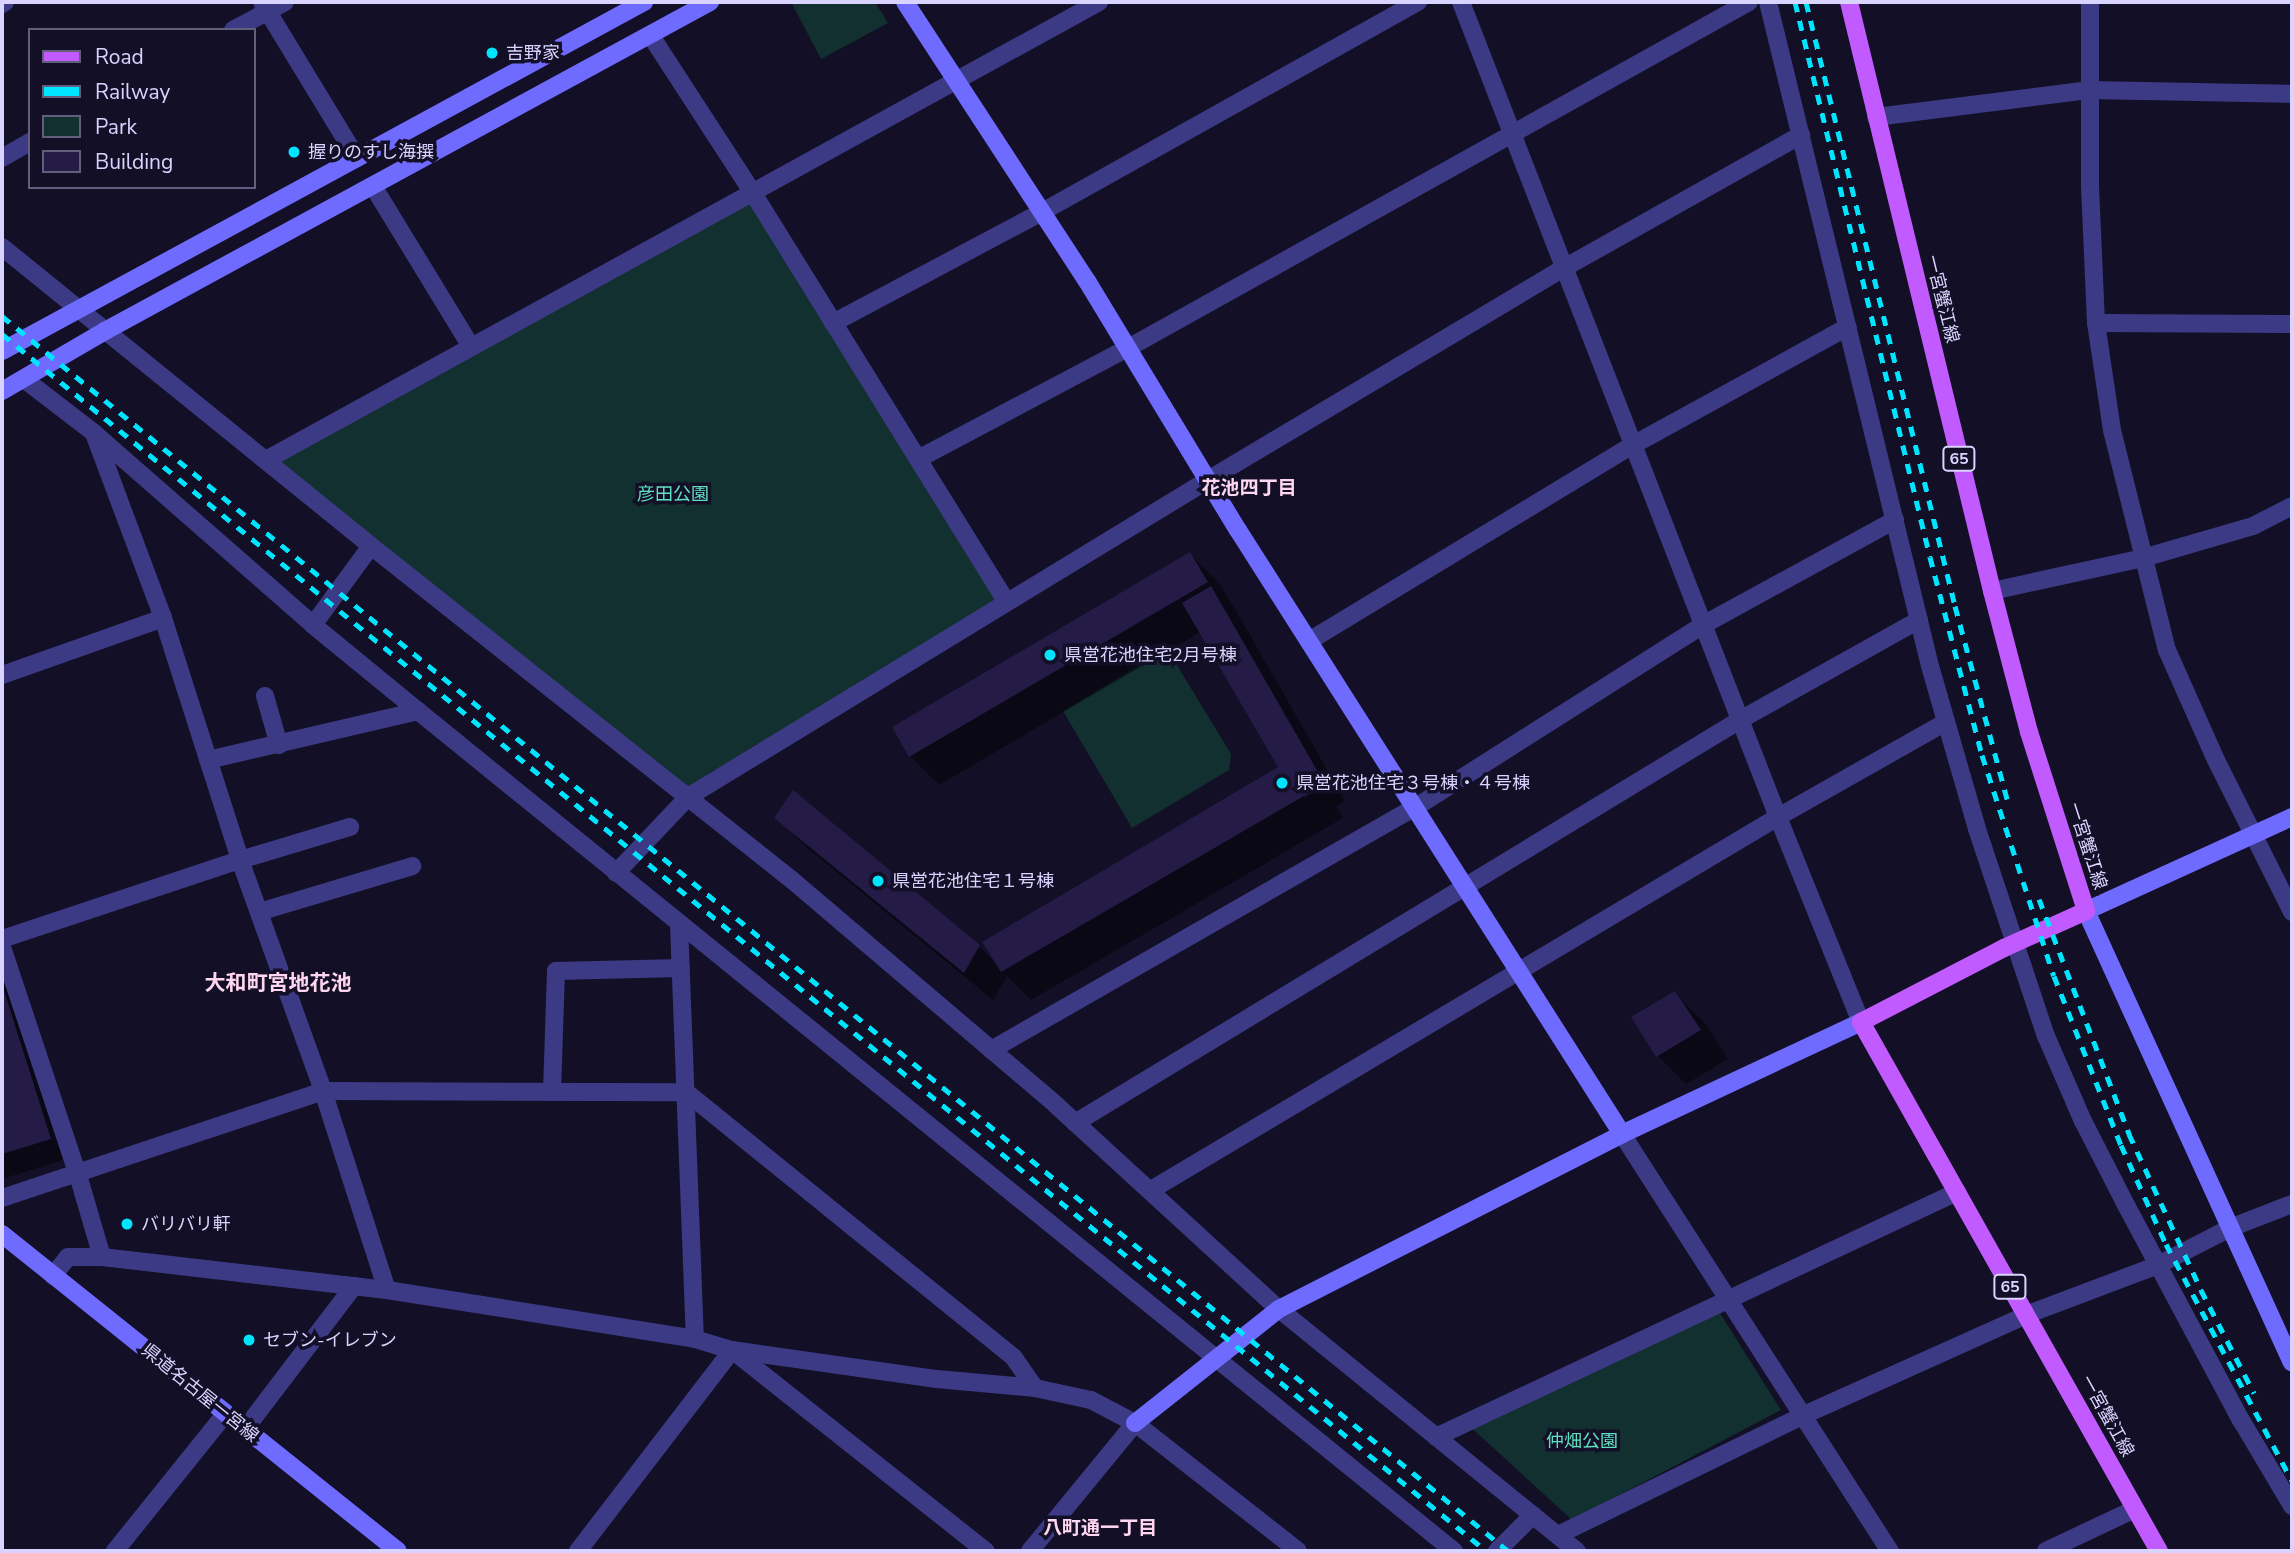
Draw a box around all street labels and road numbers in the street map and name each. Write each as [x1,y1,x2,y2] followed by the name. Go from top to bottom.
[1921,253,1963,345] street label: 一宮蟹江線
[1941,446,1976,472] road number: 65
[2063,800,2111,892] street label: 一宮蟹江線
[1993,1274,2028,1300] road number: 65
[137,1339,263,1447] street label: 県道名古屋一宮線
[2076,1371,2138,1461] street label: 一宮蟹江線

